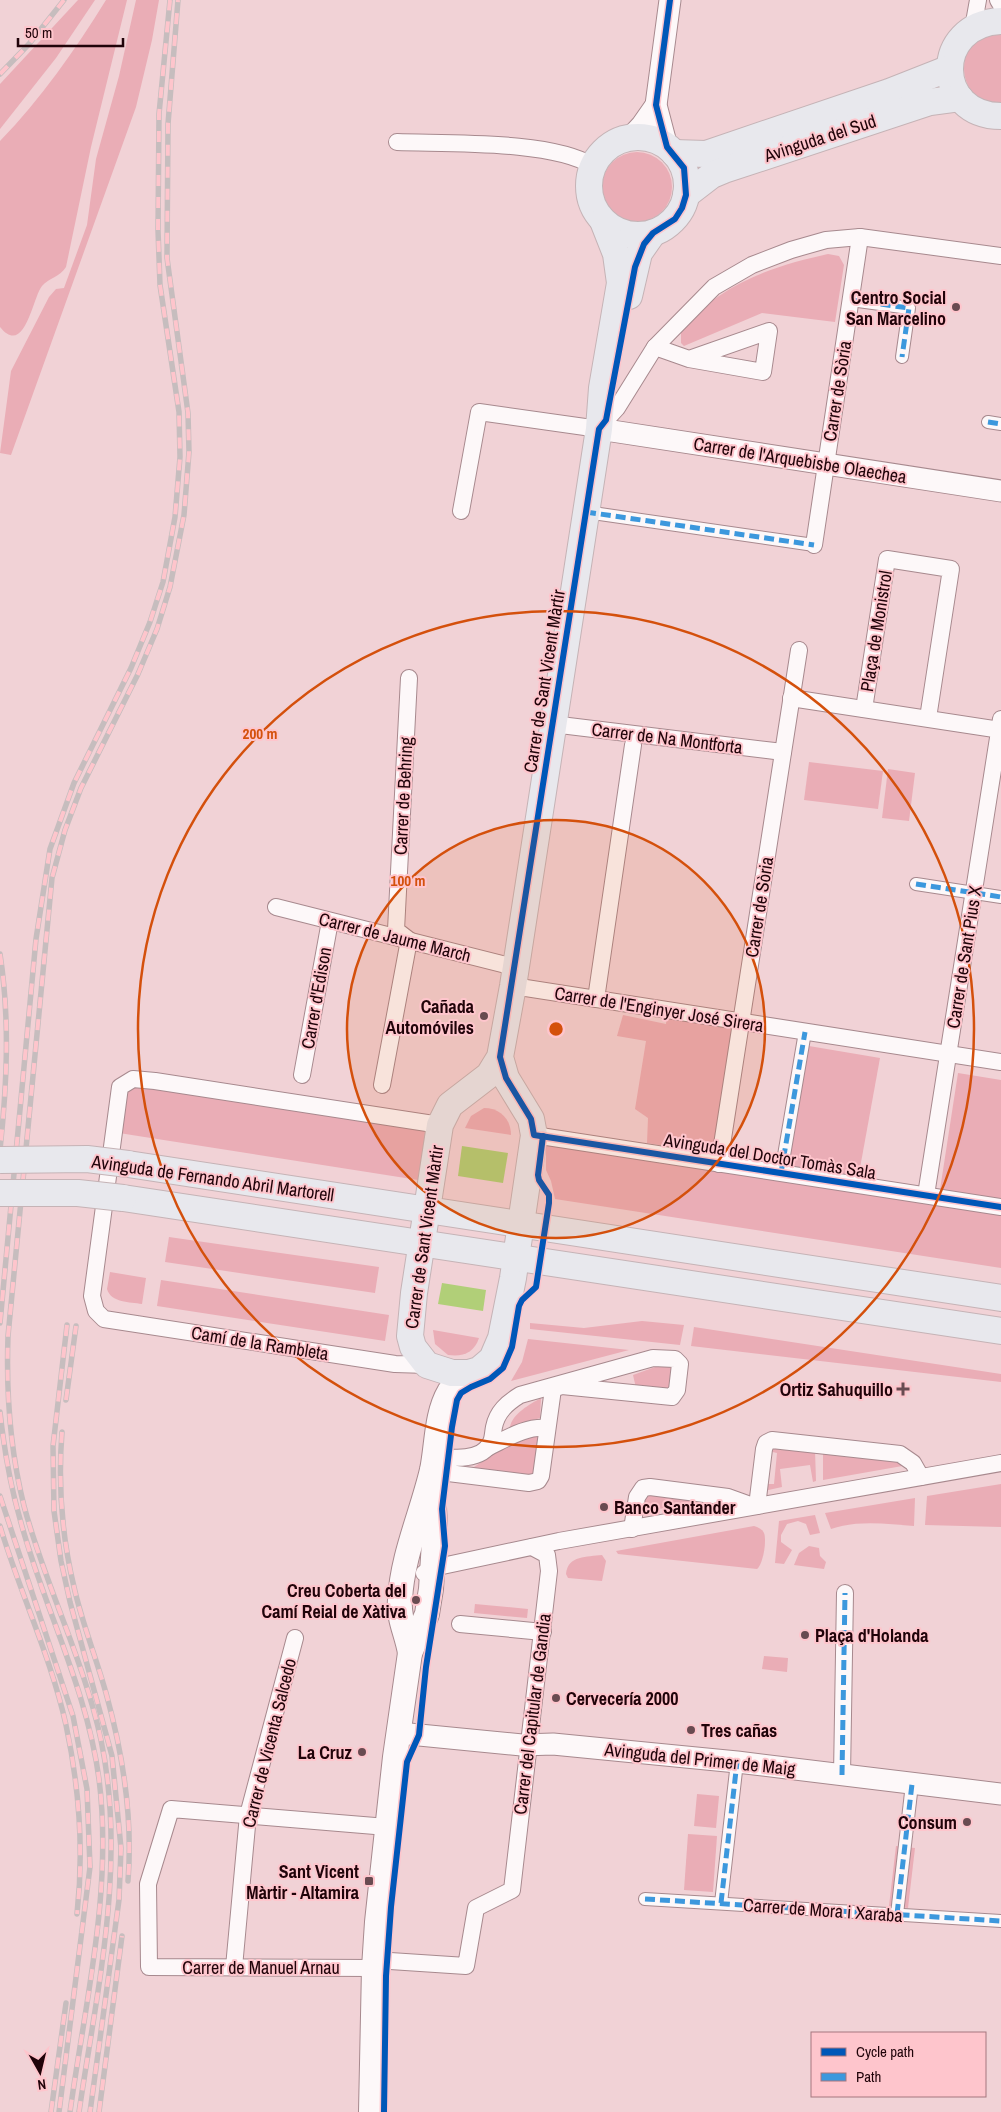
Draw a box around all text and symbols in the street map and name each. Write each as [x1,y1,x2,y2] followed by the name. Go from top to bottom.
[18,15,122,47] scale bar
[25,22,52,43] text: 50 m
[760,108,879,168] street label: Avinguda del Sud
[846,285,946,331] place label: Centro Social San Marcelino
[950,301,962,313] marker: Centro Social San Marcelino
[817,339,857,443] street label: Carrer de Sòria
[692,431,908,489] street label: Carrer de l'Arquebisbe Olaechea
[854,569,898,693] street label: Plaça de Monistrol
[517,588,571,774] street label: Carrer de Sant Vicent Màrtir
[590,716,744,760] street label: Carrer de Na Montforta
[243,723,277,744] text: 200 m
[387,736,419,856] street label: Carrer de Behring
[739,855,779,959] street label: Carrer de Sòria
[391,870,425,891] text: 100 m
[940,884,988,1030] street label: Carrer de Sant Pius X
[316,906,474,968] street label: Carrer de Jaume March
[295,945,337,1051] street label: Carrer d'Edison
[553,980,765,1038] street label: Carrer de l'Enginyer José Sirera
[385,994,475,1040] place label: Cañada Automóviles
[478,1010,490,1022] marker: Cañada Automóviles
[547,1020,565,1038] centre of rings
[661,1127,878,1185] street label: Avinguda del Doctor Tomàs Sala
[399,1144,449,1330] street label: Carrer de Sant Vicent Màrtir
[89,1148,336,1207] street label: Avinguda de Fernando Abril Martorell
[190,1320,330,1366] street label: Camí de la Rambleta
[780,1377,893,1402] place label: Ortiz Sahuquillo
[897,1383,909,1395] marker: Ortiz Sahuquillo
[614,1495,736,1520] place label: Banco Santander
[598,1501,610,1513] marker: Banco Santander
[262,1578,407,1624] place label: Creu Coberta del Camí Reial de Xàtiva
[410,1594,422,1606] marker: Creu Coberta del Camí Reial de Xàtiva
[507,1612,557,1816] street label: Carrer del Capitular de Gandia
[815,1623,929,1648] place label: Plaça d'Holanda
[799,1629,811,1641] marker: Plaça d'Holanda
[236,1656,302,1830] street label: Carrer de Vicenta Salcedo
[566,1686,678,1711] place label: Cervecería 2000
[550,1692,562,1704] marker: Cervecería 2000
[701,1718,777,1743] place label: Tres cañas
[685,1724,697,1736] marker: Tres cañas
[602,1736,797,1782] street label: Avinguda del Primer de Maig
[298,1740,353,1765] place label: La Cruz
[356,1746,368,1758] marker: La Cruz
[898,1810,957,1835] place label: Consum
[961,1816,973,1828] marker: Consum
[246,1859,360,1905] place label: Sant Vicent Màrtir - Altamira
[363,1875,375,1887] marker: Sant Vicent Màrtir - Altamira
[742,1892,904,1928] street label: Carrer de Mora i Xaraba
[182,1955,340,1980] street label: Carrer de Manuel Arnau
[811,2032,986,2097] legend
[856,2041,914,2062] text: Cycle path
[15,2047,65,2097] north arrow
[856,2066,881,2087] text: Path
[36,2075,47,2094] text: N

